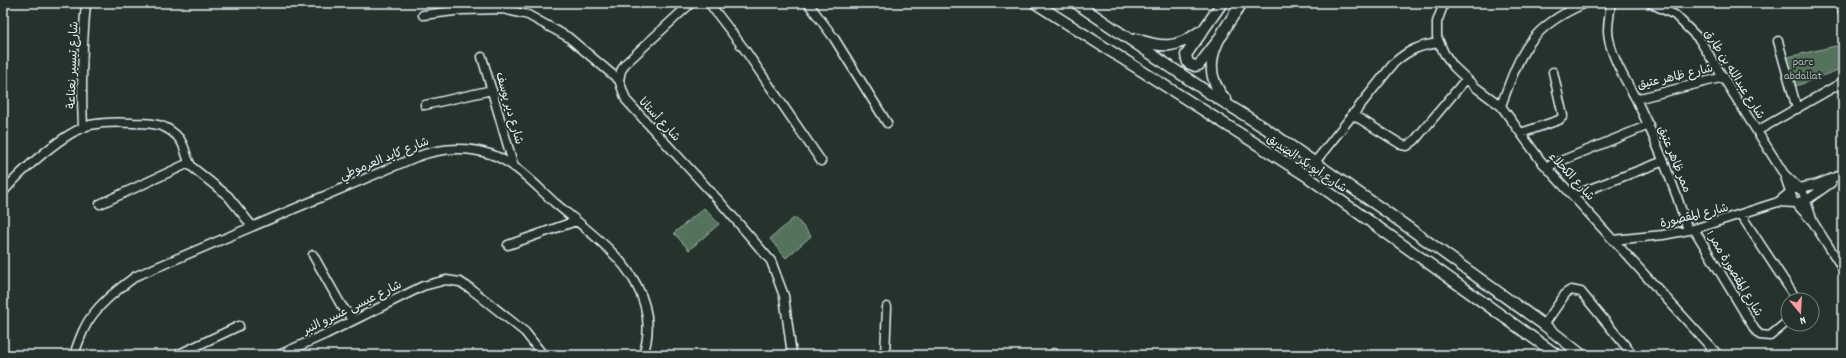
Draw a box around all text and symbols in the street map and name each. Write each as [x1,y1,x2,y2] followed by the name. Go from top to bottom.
[63,21,84,109] street label: شارع تيسير نعناعة
[1699,27,1768,123] street label: شارع عبدالله بن طارق
[1784,54,1822,85] park label: parc abdallat
[1636,61,1715,94] street label: شارع ظاهر عتيق
[490,70,527,147] street label: شارع دير يوسف
[634,94,684,146] street label: شارع أستانا
[1653,124,1695,195] street label: ممر ظاهر عتيق
[1263,131,1350,197] street label: شارع أبو بكر الصديق
[337,134,432,186] street label: شارع كايد العرموطي
[1544,149,1598,205] street label: شارع الكحلاء
[1658,200,1730,233] street label: شارع المقصورة
[1701,228,1766,320] street label: شارع المقصورة ممر 1
[299,277,405,340] street label: شارع عيسى عسرو النبر
[1780,292,1820,332] north arrow
[1797,311,1808,328] text: N

